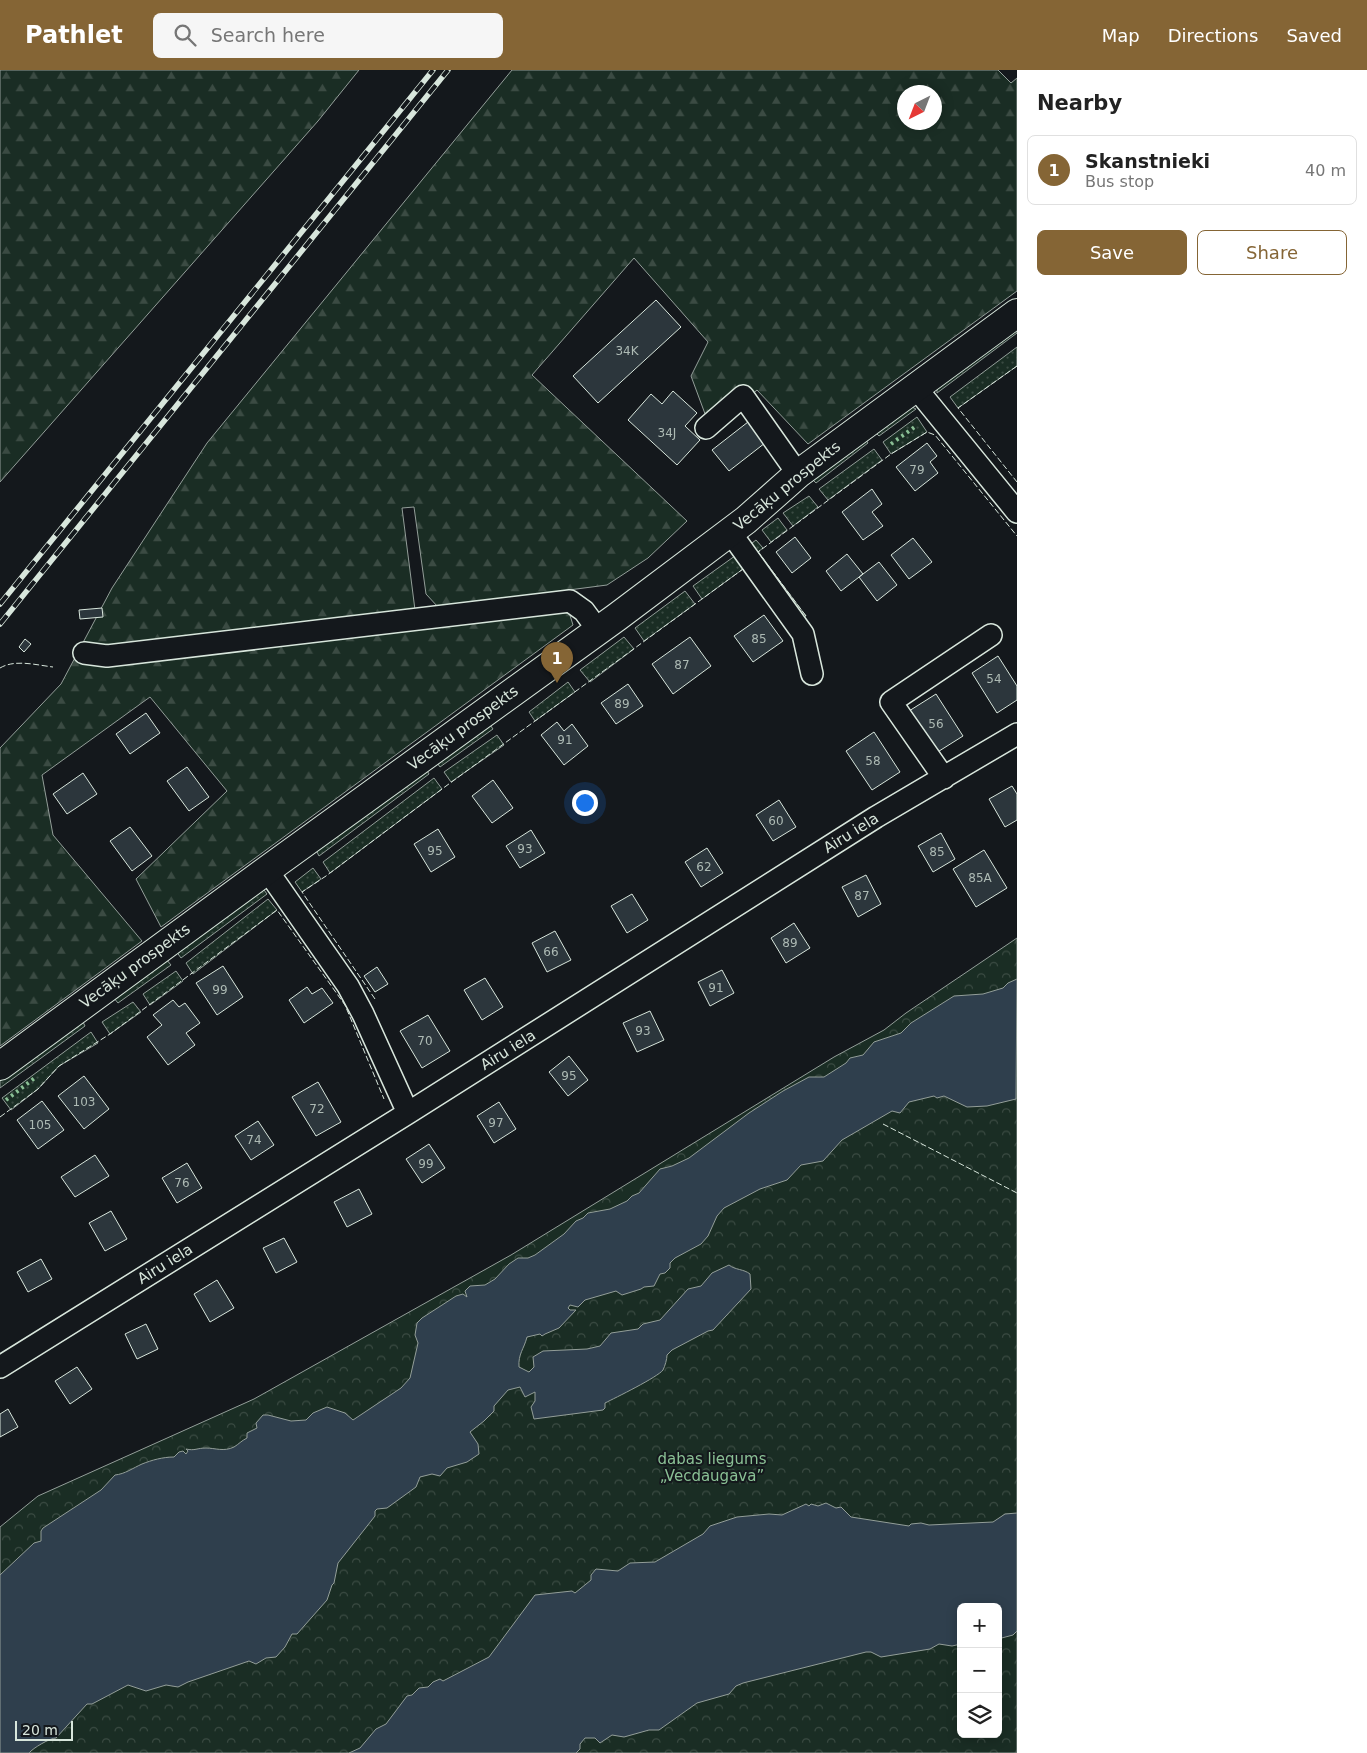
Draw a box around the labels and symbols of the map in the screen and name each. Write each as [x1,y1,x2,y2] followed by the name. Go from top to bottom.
[897,85,942,130] north arrow
[615,344,640,358] house number: 34K
[658,426,676,440] house number: 34J
[730,437,844,535] street label: Vecāķu prospekts
[909,463,925,477] house number: 79
[751,632,767,646] house number: 85
[541,642,573,683] pin: 1
[674,658,690,672] house number: 87
[986,672,1002,686] house number: 54
[404,682,522,774] street label: Vecāķu prospekts
[614,697,630,711] house number: 89
[928,717,944,731] house number: 56
[557,733,573,747] house number: 91
[865,754,881,768] house number: 58
[572,790,598,816] your location
[820,809,882,857] street label: Airu iela
[768,814,784,828] house number: 60
[517,842,533,856] house number: 93
[427,844,443,858] house number: 95
[929,845,945,859] house number: 85
[696,860,712,874] house number: 62
[968,871,993,885] house number: 85A
[854,889,870,903] house number: 87
[76,920,194,1012] street label: Vecāķu prospekts
[782,936,798,950] house number: 89
[543,945,559,959] house number: 66
[708,981,724,995] house number: 91
[212,983,228,997] house number: 99
[635,1024,651,1038] house number: 93
[477,1026,539,1074] street label: Airu iela
[417,1034,433,1048] house number: 70
[561,1069,577,1083] house number: 95
[73,1095,95,1109] house number: 103
[309,1102,325,1116] house number: 72
[488,1116,504,1130] house number: 97
[29,1118,51,1132] house number: 105
[246,1133,262,1147] house number: 74
[418,1157,434,1171] house number: 99
[174,1176,190,1190] house number: 76
[134,1240,196,1288] street label: Airu iela
[657,1450,767,1485] park label: dabas liegums „Vecdaugava”
[15,1718,72,1741] scale bar

